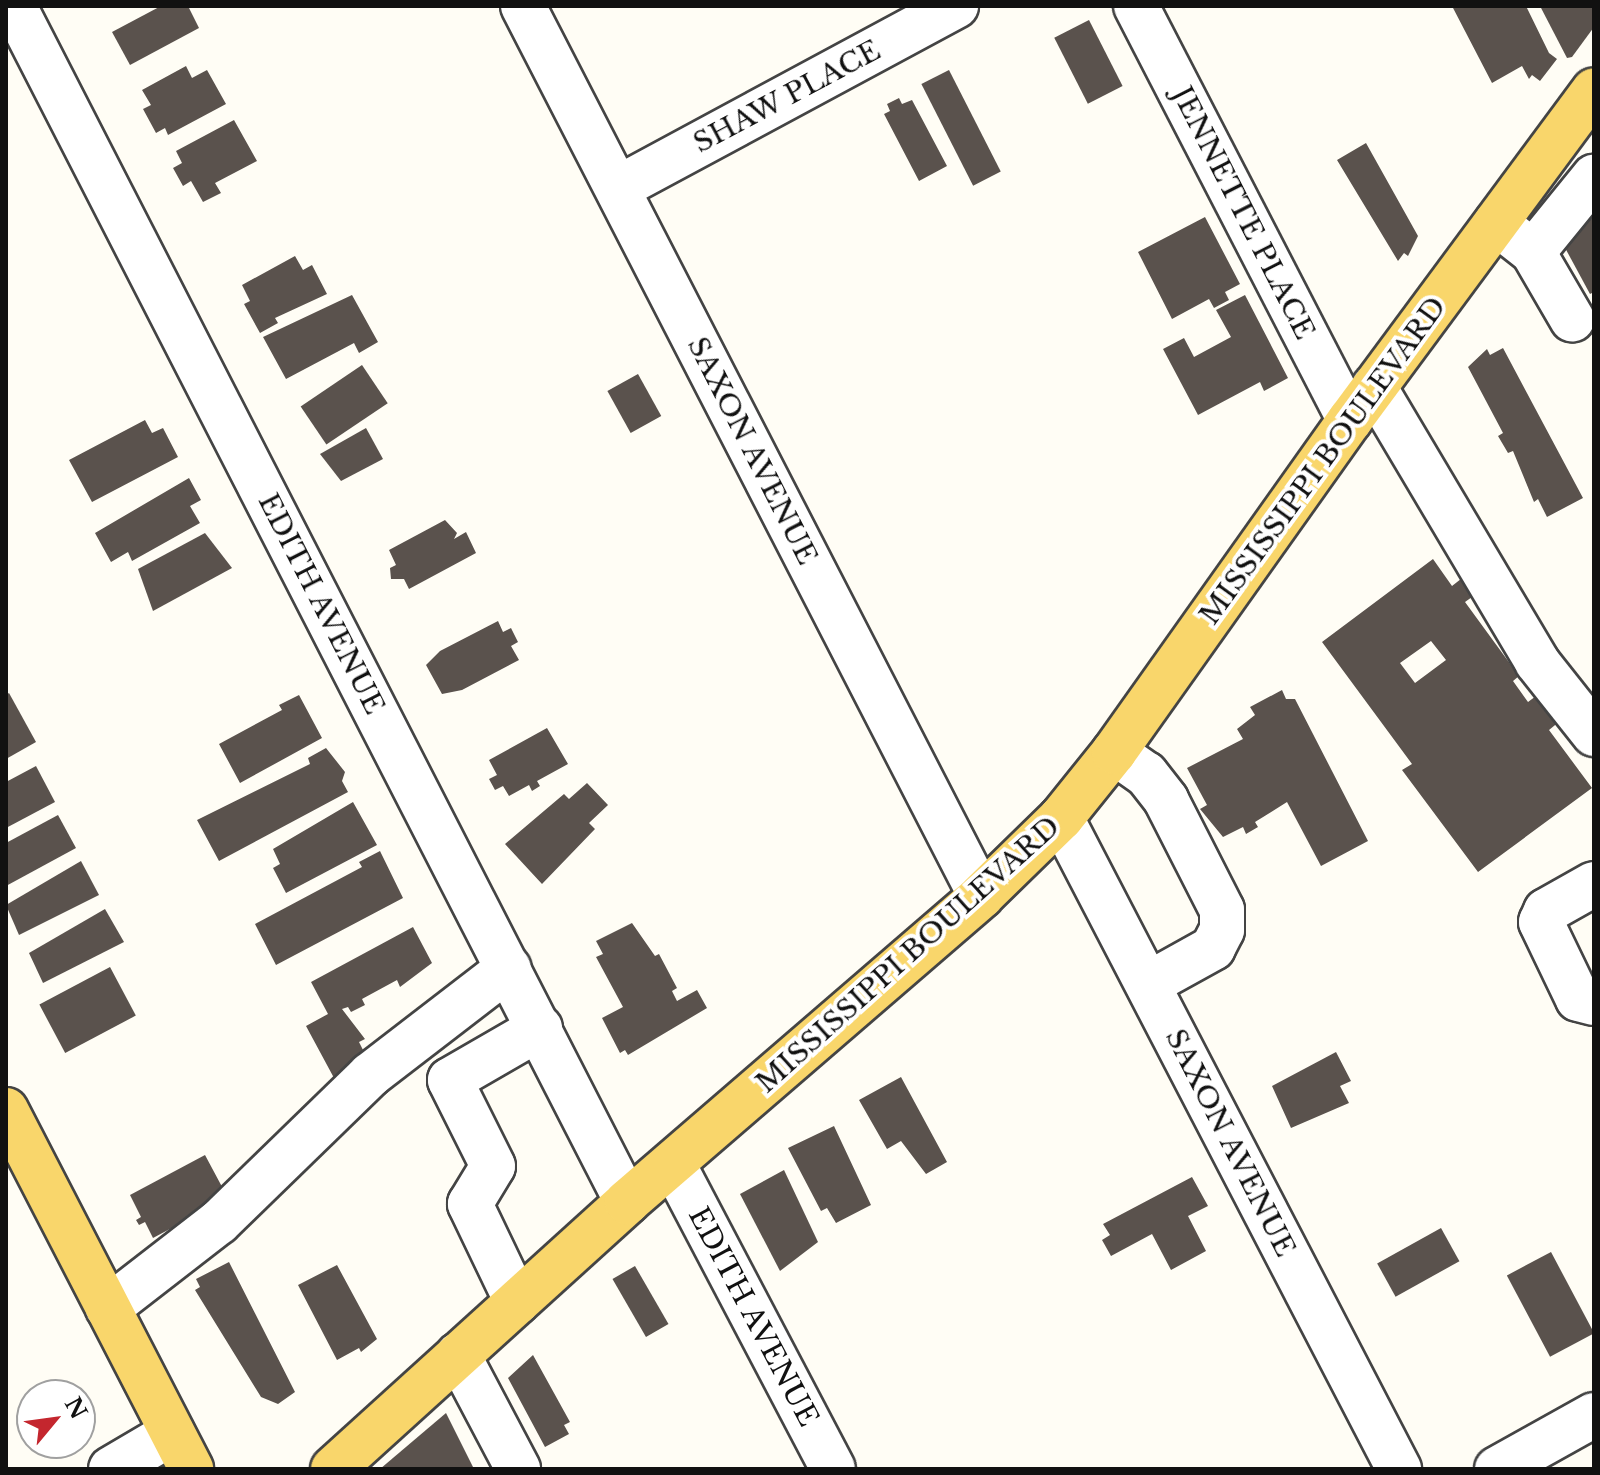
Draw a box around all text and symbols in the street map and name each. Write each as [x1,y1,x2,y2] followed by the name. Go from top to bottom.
[687,33,887,161] street label: SHAW PLACE
[1165,81,1321,345] street label: JENNETTE PLACE
[1193,291,1453,631] street label: MISSISSIPPI BOULEVARD
[680,331,824,571] street label: SAXON AVENUE
[251,488,391,720] street label: EDITH AVENUE
[749,810,1067,1100] street label: MISSISSIPPI BOULEVARD
[1158,1023,1302,1263] street label: SAXON AVENUE
[681,1201,825,1433] street label: EDITH AVENUE
[16,1379,96,1459] north arrow
[59,1393,93,1424] text: N

